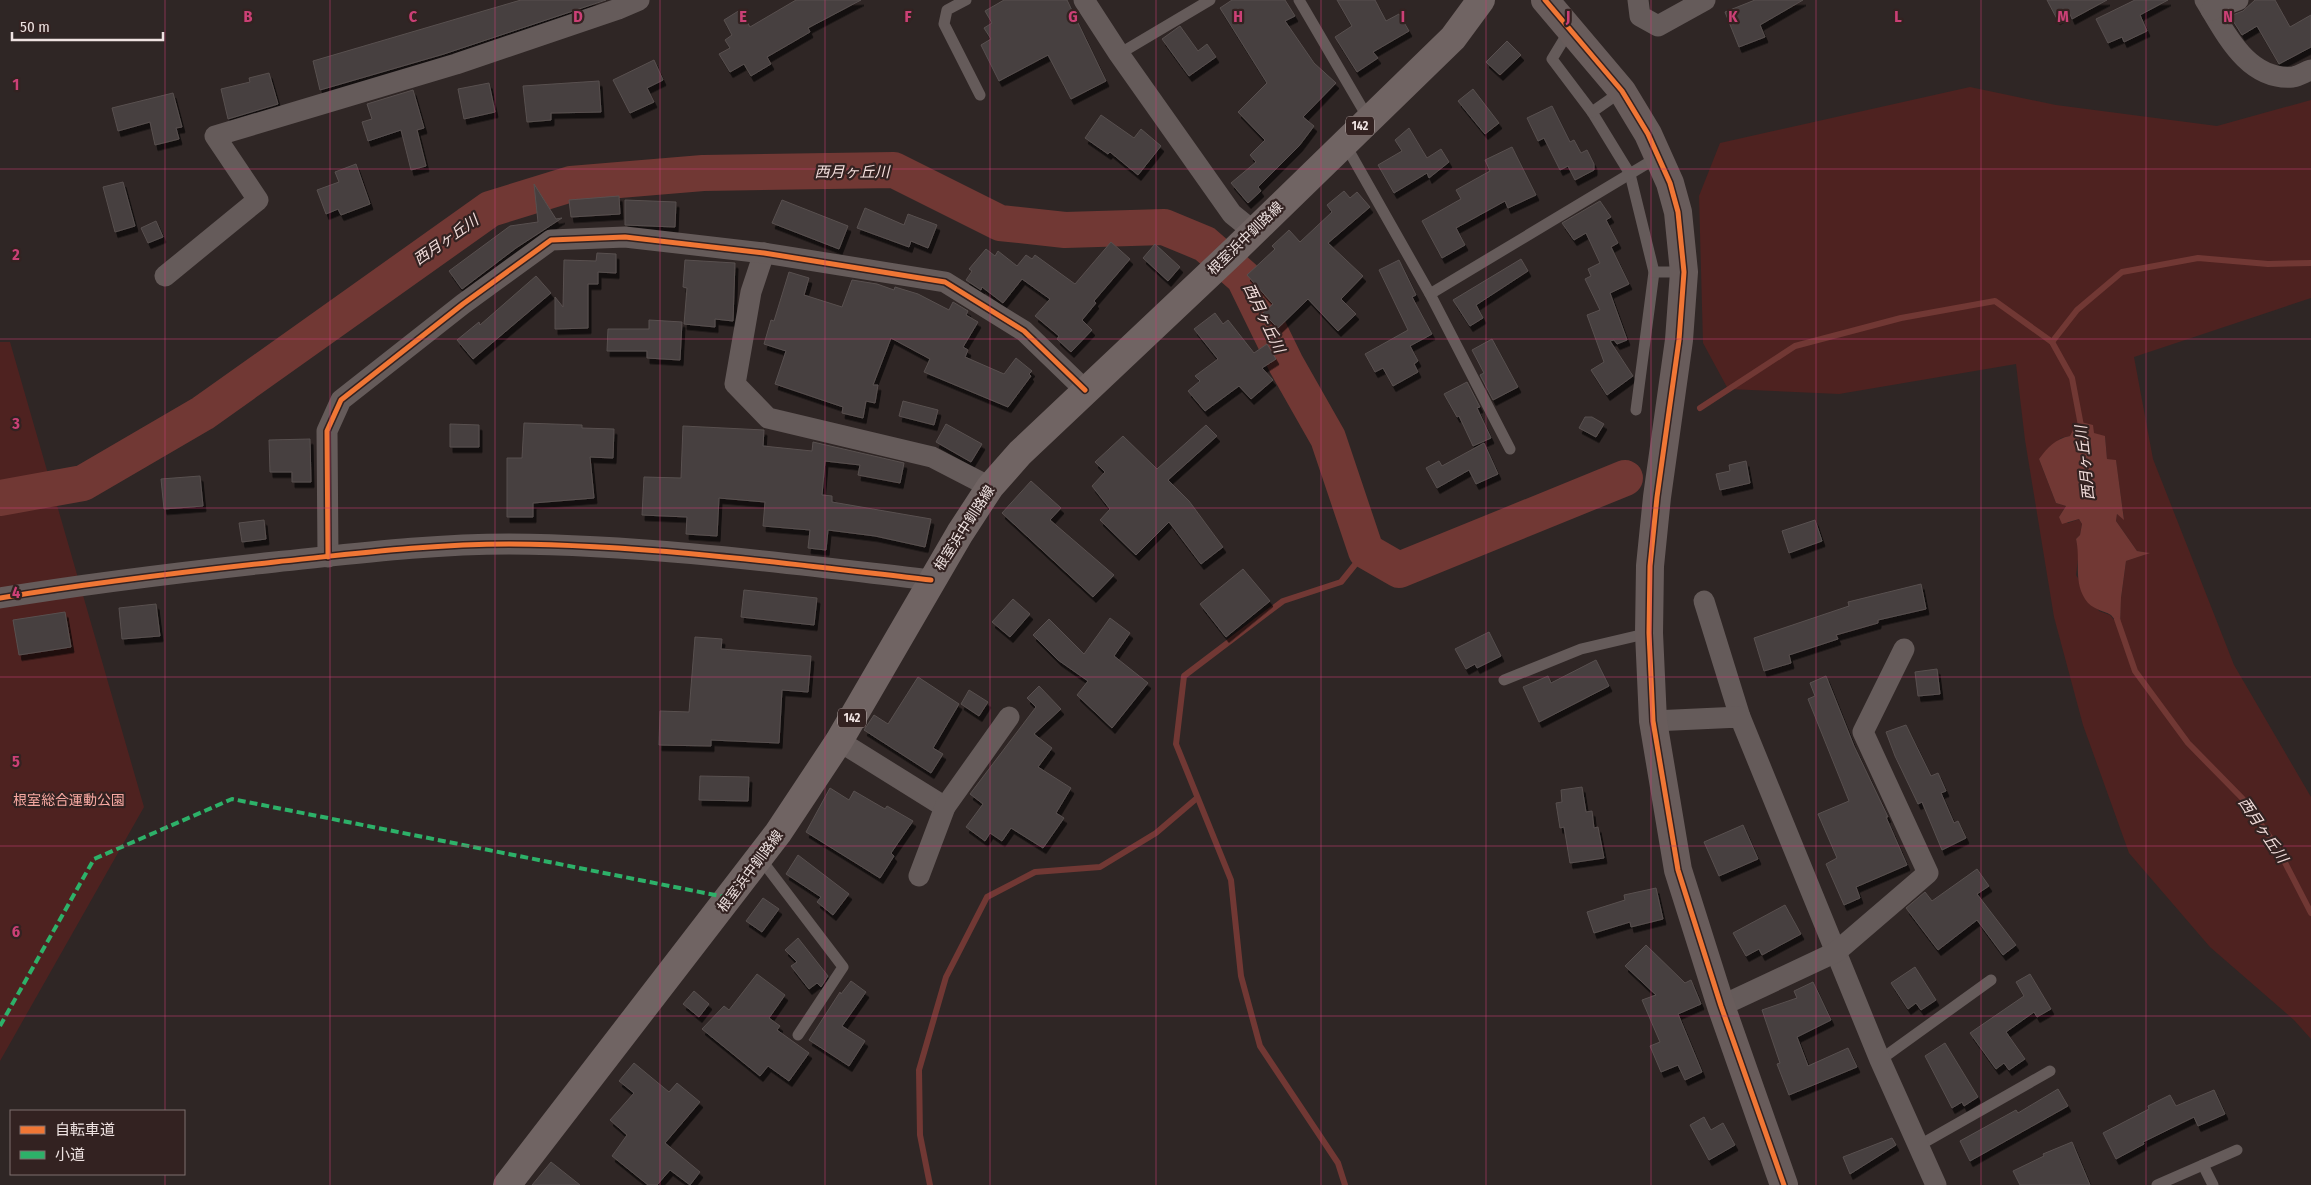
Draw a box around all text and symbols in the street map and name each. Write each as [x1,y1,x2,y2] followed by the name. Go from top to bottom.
[244,7,253,26] text: B
[409,7,418,26] text: C
[573,7,583,26] text: D
[739,7,747,26] text: E
[904,7,912,26] text: F
[1068,7,1078,26] text: G
[1233,7,1243,26] text: H
[1401,7,1405,26] text: I
[1565,7,1570,26] text: J
[1728,7,1738,26] text: K
[1894,7,1902,26] text: L
[2057,7,2069,26] text: M
[2223,7,2233,26] text: N
[12,10,164,42] scale bar
[20,18,50,36] text: 50 m
[13,75,19,94] text: 1
[1346,116,1374,136] road number: 142
[814,163,891,181] water label: 西月ヶ丘川
[1204,198,1286,279] street label: 根室浜中釧路線
[410,210,484,269] water label: 西月ヶ丘川
[11,245,20,264] text: 2
[1239,280,1289,357] water label: 西月ヶ丘川
[11,414,20,433] text: 3
[2072,423,2098,501] water label: 西月ヶ丘川
[931,483,998,574] street label: 根室浜中釧路線
[12,583,20,602] text: 4
[838,708,866,728] road number: 142
[12,752,20,771] text: 5
[13,792,125,809] park label: 根室総合運動公園
[2235,794,2293,868] water label: 西月ヶ丘川
[714,827,787,916] street label: 根室浜中釧路線
[12,922,20,941] text: 6
[10,1110,185,1175] legend
[55,1121,115,1139] text: 自転車道
[55,1146,85,1164] text: 小道

